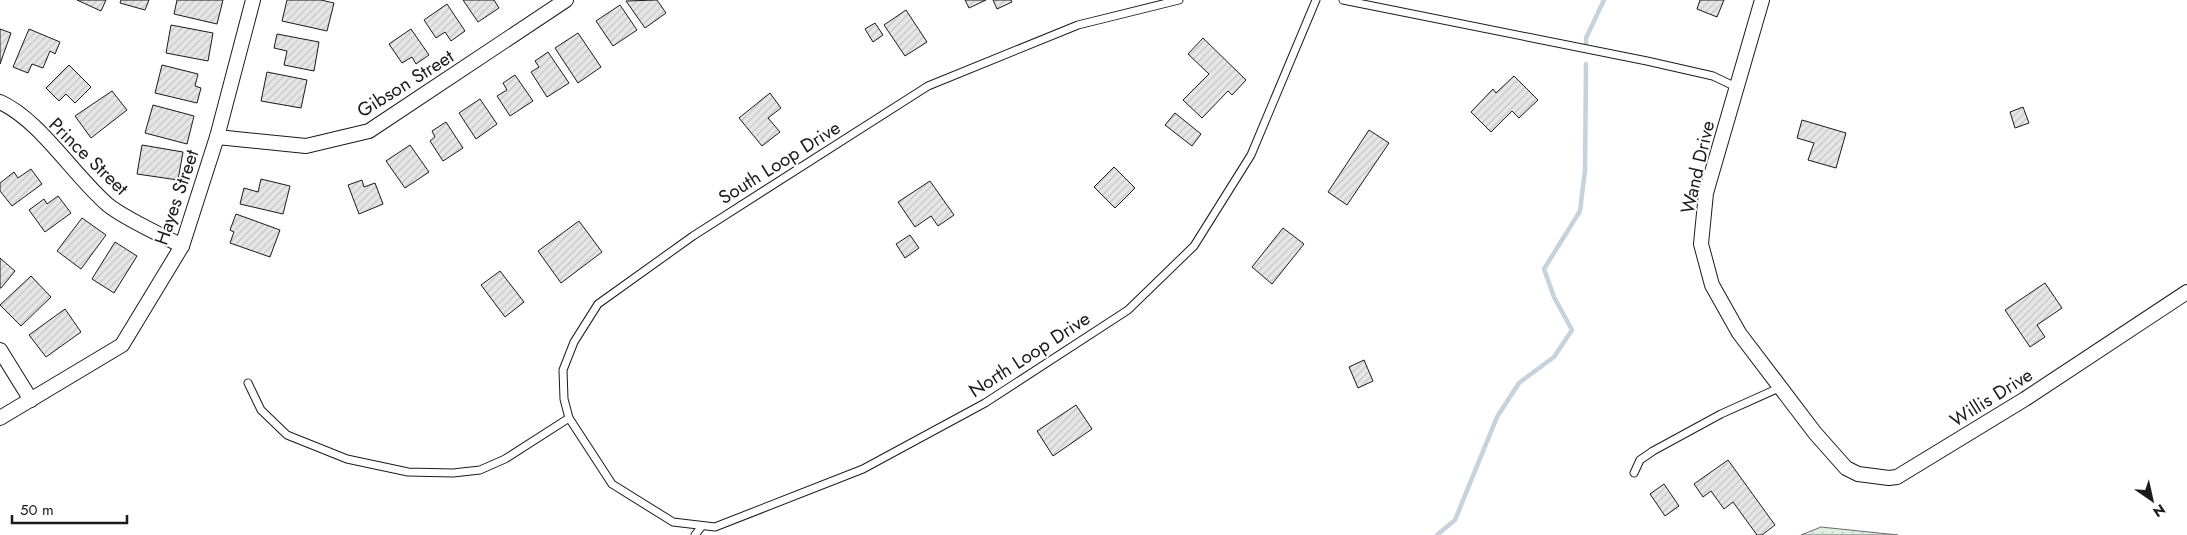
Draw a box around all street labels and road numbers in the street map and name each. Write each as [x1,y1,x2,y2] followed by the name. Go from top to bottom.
[352,43,459,124] street label: Gibson Street
[43,111,135,202] street label: Prince Street
[713,114,846,211] street label: South Loop Drive
[1674,118,1721,216] street label: Wand Drive
[148,145,206,248] street label: Hayes Street
[963,305,1095,404] street label: North Loop Drive
[1945,361,2038,434] street label: Willis Drive

